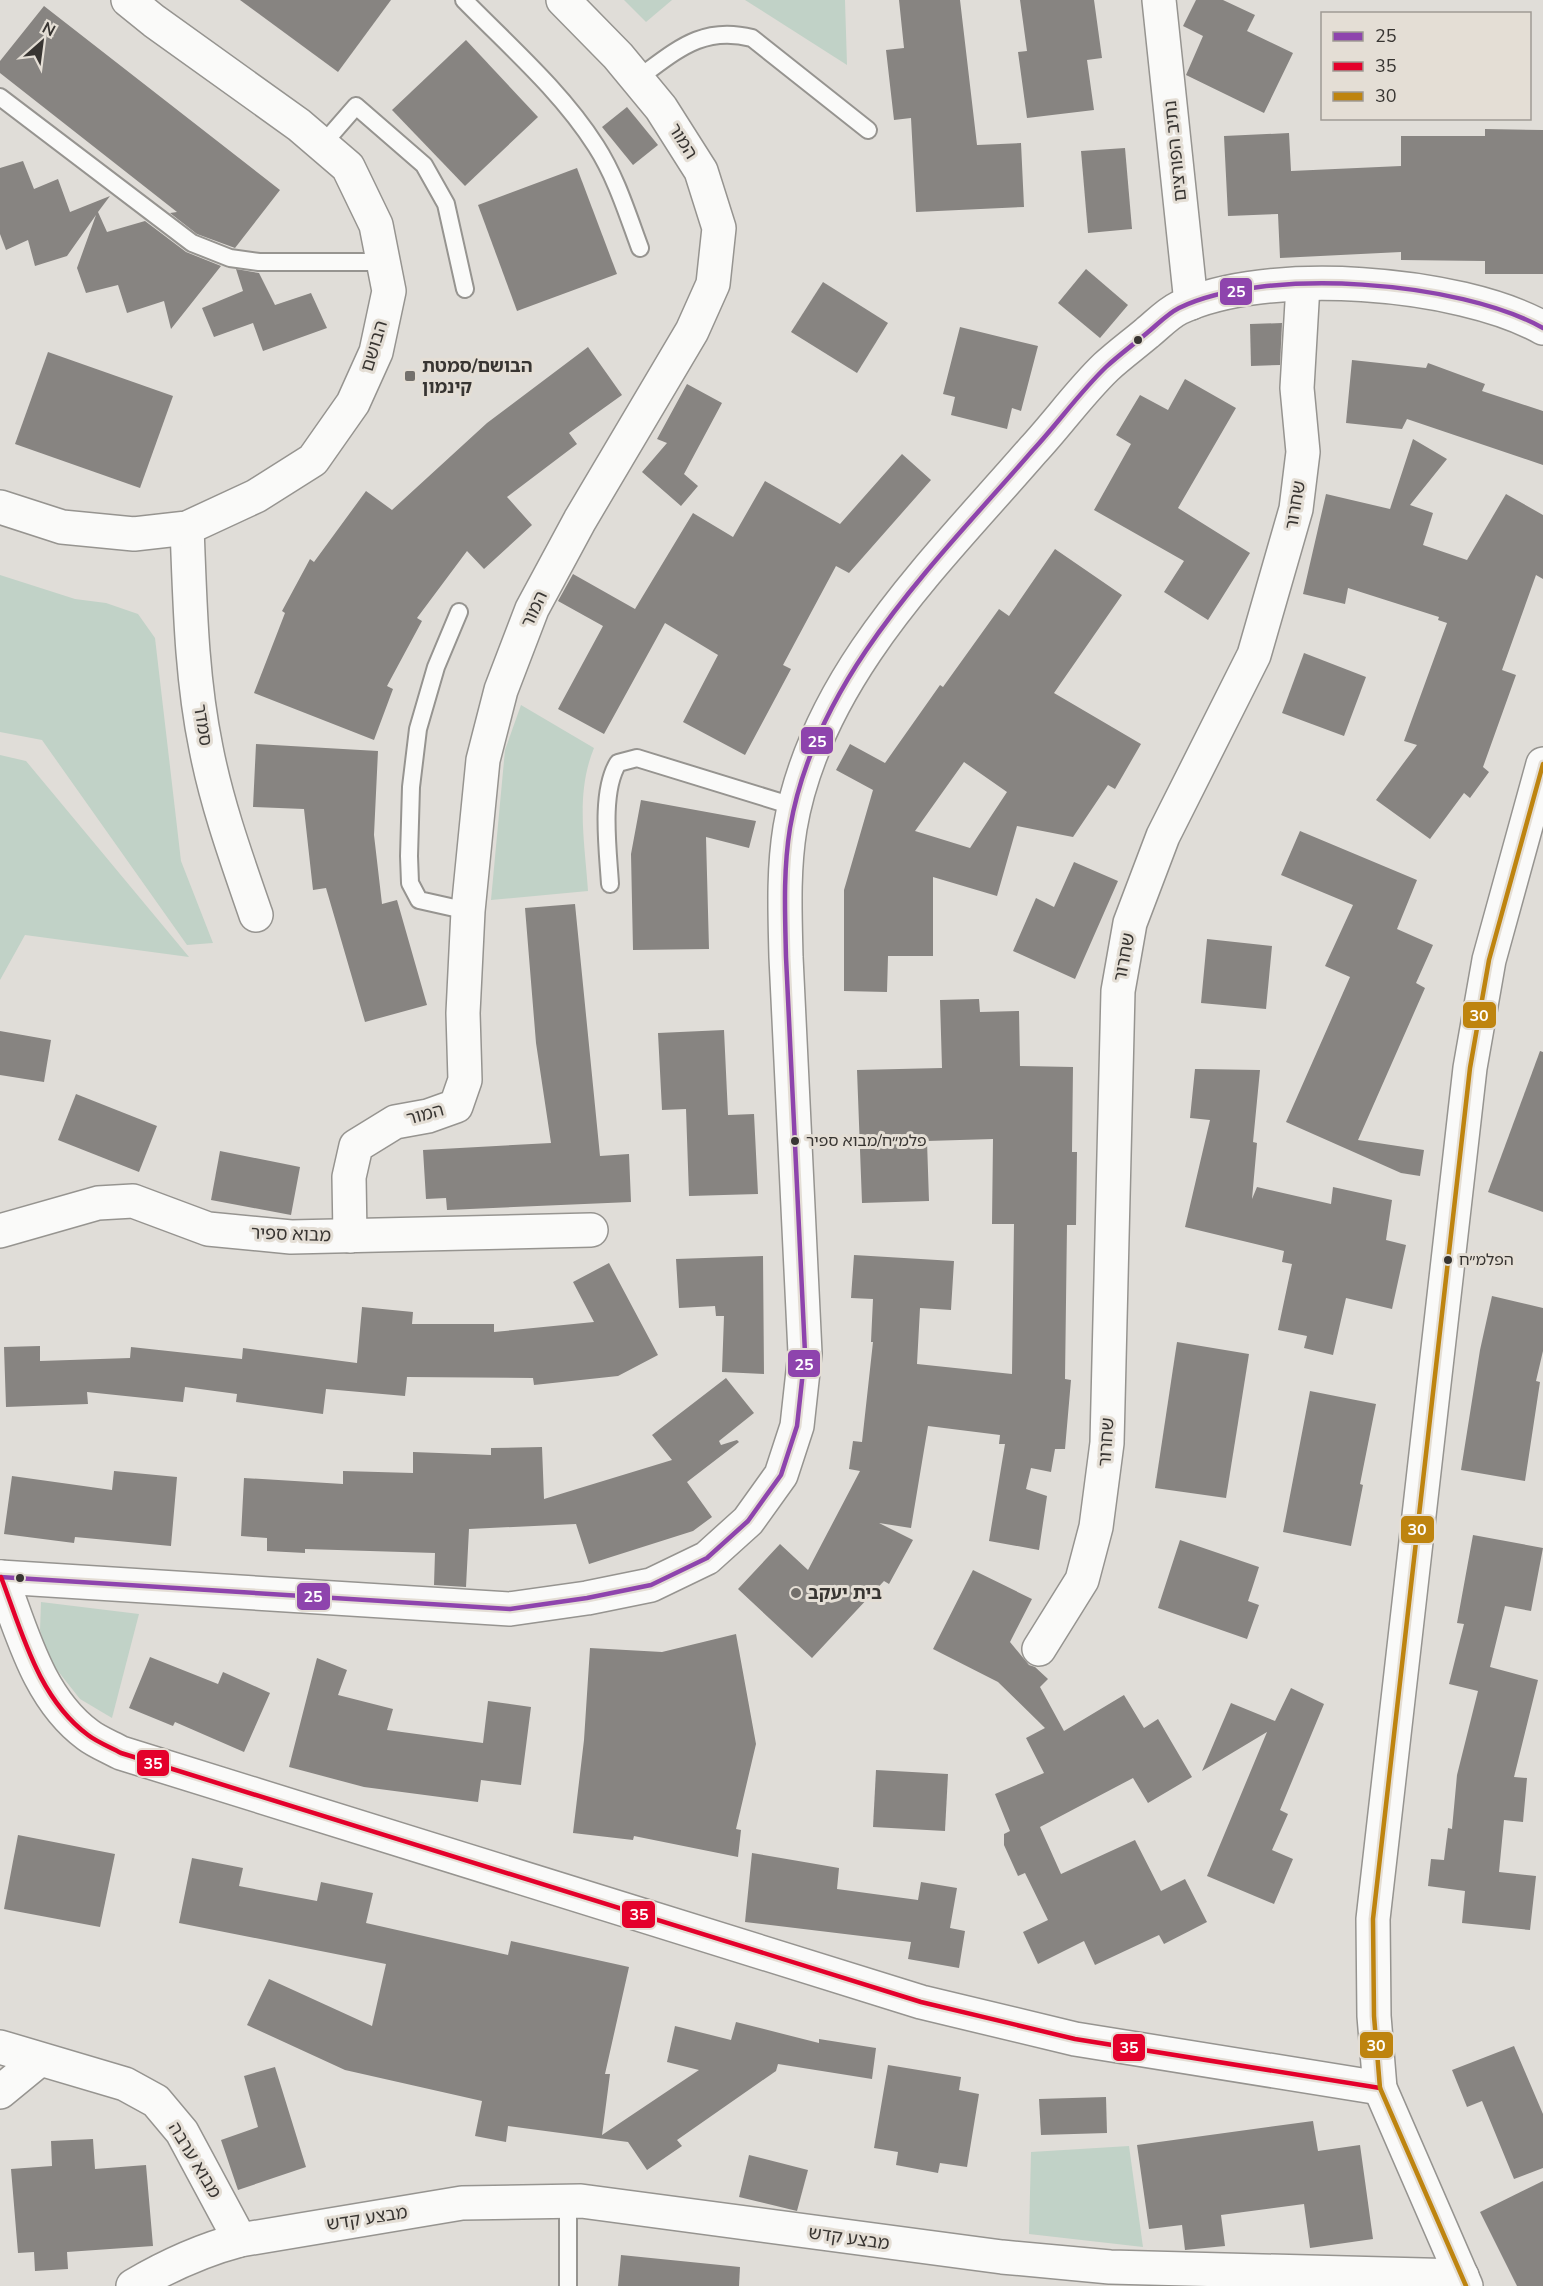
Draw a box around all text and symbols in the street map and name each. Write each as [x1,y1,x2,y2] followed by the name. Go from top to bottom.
[12,12,72,72] north arrow
[1321,12,1531,120] legend
[38,17,59,42] text: N
[1375,24,1397,48] text: 25
[1375,54,1397,78] text: 35
[1375,84,1397,108] text: 30
[1158,99,1192,203] street label: נתיב הפורצים
[663,119,703,163] street label: המור
[1219,277,1253,306] line badge: 25
[1226,281,1246,303] text: 25
[355,317,393,375] street label: הבושם
[1132,334,1144,346] unlabelled marker
[422,354,533,399] place label: הבושם/סמטת קינמון
[403,369,417,383] marker: הבושם/סמטת קינמון
[1279,479,1311,531] street label: שחרור
[515,587,553,631] street label: המור
[188,702,218,748] street label: סמדר
[800,726,834,755] line badge: 25
[807,731,827,753] text: 25
[1108,931,1140,983] street label: שחרור
[1462,1001,1497,1029] line badge: 30
[1469,1005,1489,1027] text: 30
[404,1098,446,1130] street label: המור
[806,1130,927,1152] place label: פלמ״ח/מבוא ספיר
[789,1135,801,1147] marker: פלמ״ח/מבוא ספיר
[251,1221,332,1247] street label: מבוא ספיר
[1459,1249,1514,1271] place label: הפלמ״ח
[1442,1254,1454,1266] marker: הפלמ״ח
[787,1349,821,1378] line badge: 25
[794,1354,814,1376] text: 25
[1092,1417,1120,1467] street label: שחרור
[1400,1515,1435,1544] line badge: 30
[1407,1519,1427,1541] text: 30
[14,1572,26,1584] unlabelled marker
[808,1581,882,1605] place label: בית יעקב
[296,1582,331,1611] line badge: 25
[303,1586,323,1608] text: 25
[789,1586,803,1600] marker: בית יעקב
[136,1749,170,1777] line badge: 35
[143,1753,163,1775] text: 35
[621,1900,656,1929] line badge: 35
[629,1904,649,1926] text: 35
[1359,2031,1394,2059] line badge: 30
[1112,2033,1146,2062] line badge: 35
[1366,2035,1386,2057] text: 30
[1119,2037,1139,2059] text: 35
[163,2118,227,2203] street label: מבוא ערבה
[325,2200,409,2236] street label: מבצע קדש
[807,2220,891,2256] street label: מבצע קדש

